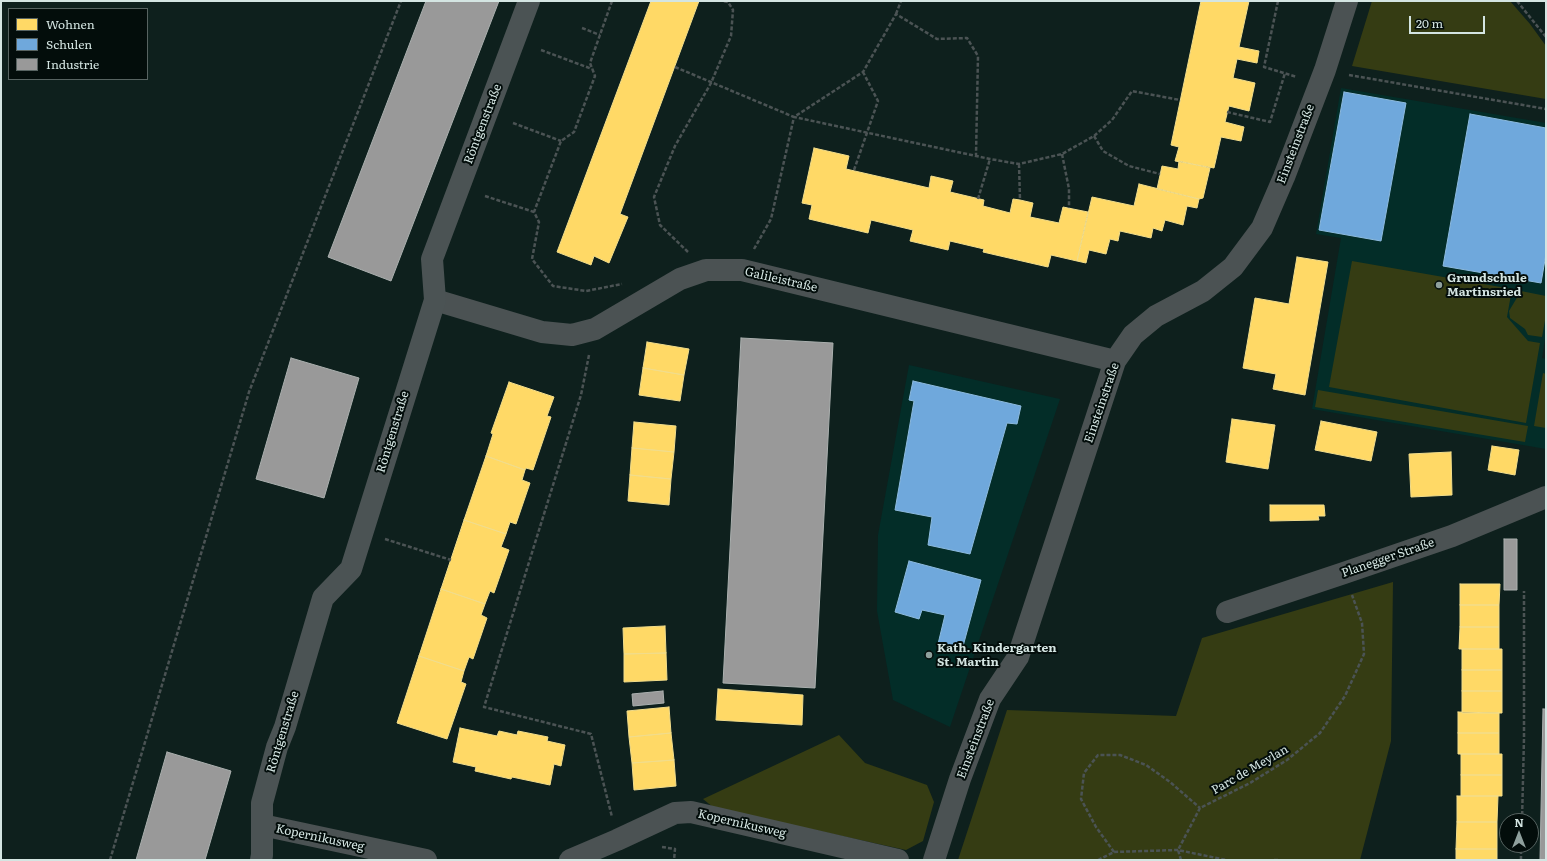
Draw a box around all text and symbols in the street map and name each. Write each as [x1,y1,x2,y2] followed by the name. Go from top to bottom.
[8,8,148,80] legend
[1411,8,1487,34] scale bar
[1416,14,1443,32] text: 20 m
[46,15,95,33] text: Wohnen
[46,35,92,53] text: Schulen
[46,55,99,73] text: Industrie
[461,82,505,166] street label: Röntgenstraße
[1274,102,1318,186] street label: Einsteinstraße
[743,265,819,295] street label: Galileistraße
[1447,271,1527,299] place label: Grundschule Martinsried
[1434,280,1444,290] marker: Grundschule Martinsried
[1082,361,1122,445] street label: Einsteinstraße
[374,390,412,474] street label: Röntgenstraße
[1340,535,1436,581] street label: Planegger Straße
[937,641,1057,669] place label: Kath. Kindergarten St. Martin
[924,650,934,660] marker: Kath. Kindergarten St. Martin
[264,690,302,774] street label: Röntgenstraße
[954,697,998,781] street label: Einsteinstraße
[1209,742,1291,798] street label: Parc de Meylan
[696,807,788,841] street label: Kopernikusweg
[1499,813,1539,853] north arrow
[1514,814,1524,830] text: N
[274,822,366,854] street label: Kopernikusweg

